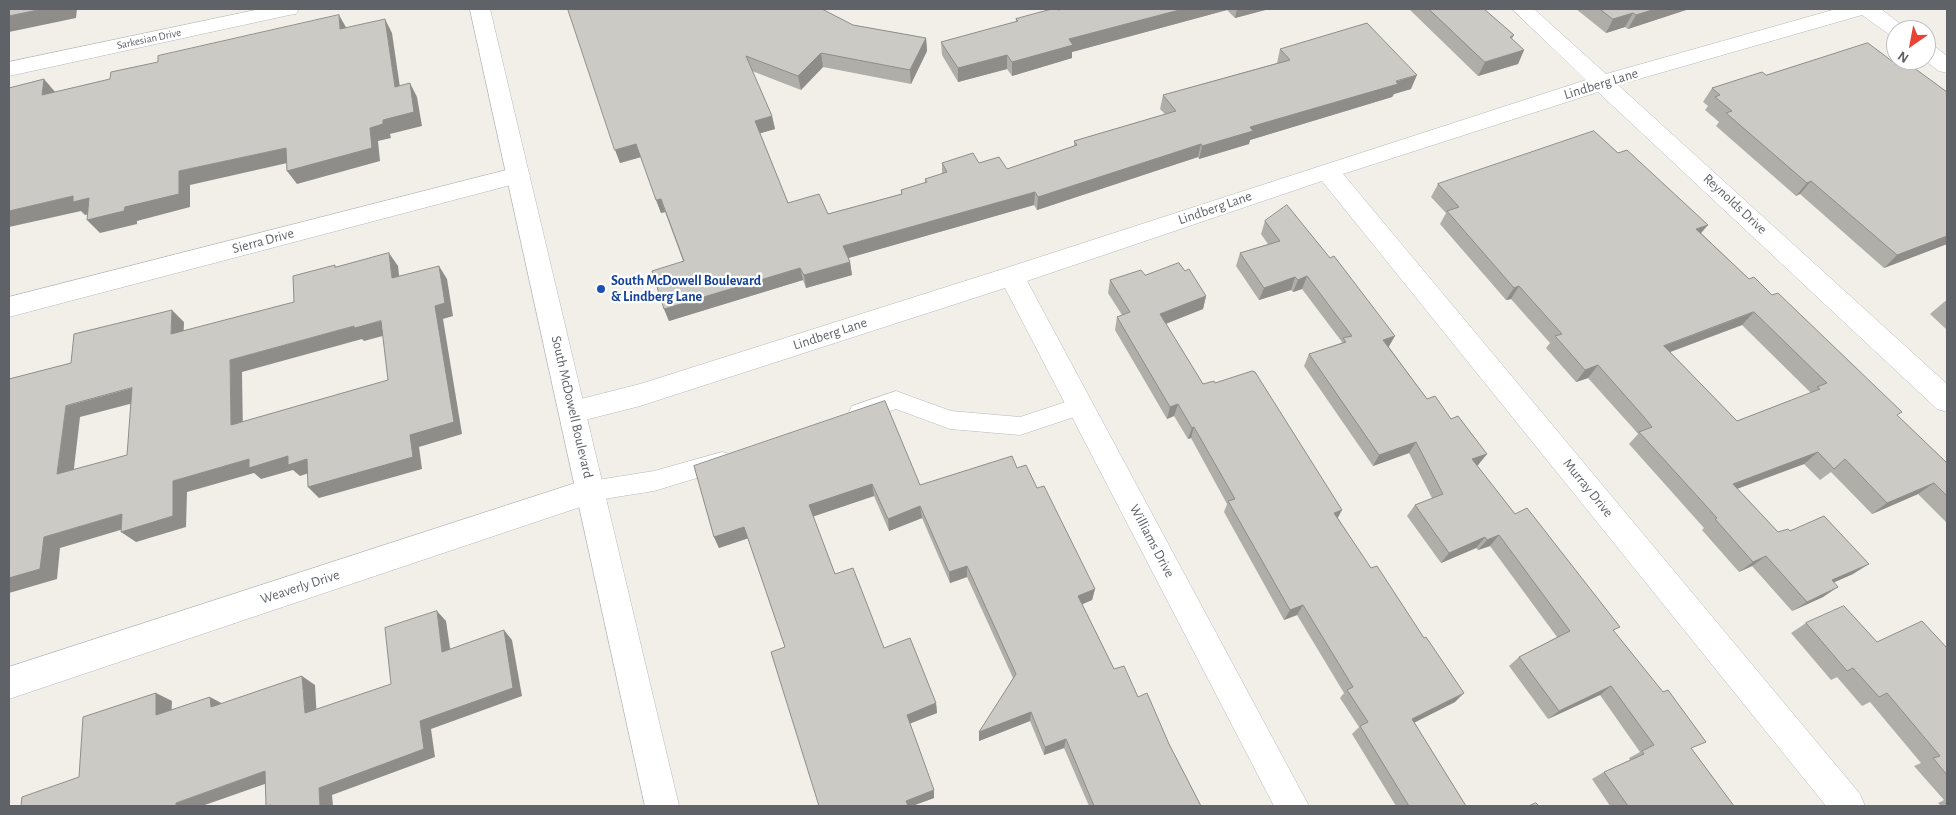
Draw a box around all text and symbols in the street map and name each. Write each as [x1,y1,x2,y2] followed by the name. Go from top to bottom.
[1886,20,1936,70] north arrow
[116,26,182,52] street label: Sarkesian Drive
[1895,48,1911,65] text: N
[1562,65,1640,103] street label: Lindberg Lane
[1700,170,1770,238] street label: Reynolds Drive
[1176,188,1254,228] street label: Lindberg Lane
[230,225,296,257] street label: Sierra Drive
[611,273,761,306] place label: South McDowell Boulevard & Lindberg Lane
[595,283,607,295] marker: South McDowell Boulevard & Lindberg Lane
[791,314,869,354] street label: Lindberg Lane
[547,334,597,480] street label: South McDowell Boulevard
[1559,455,1617,521] street label: Murray Drive
[1126,502,1178,580] street label: Williams Drive
[258,566,342,608] street label: Weaverly Drive

